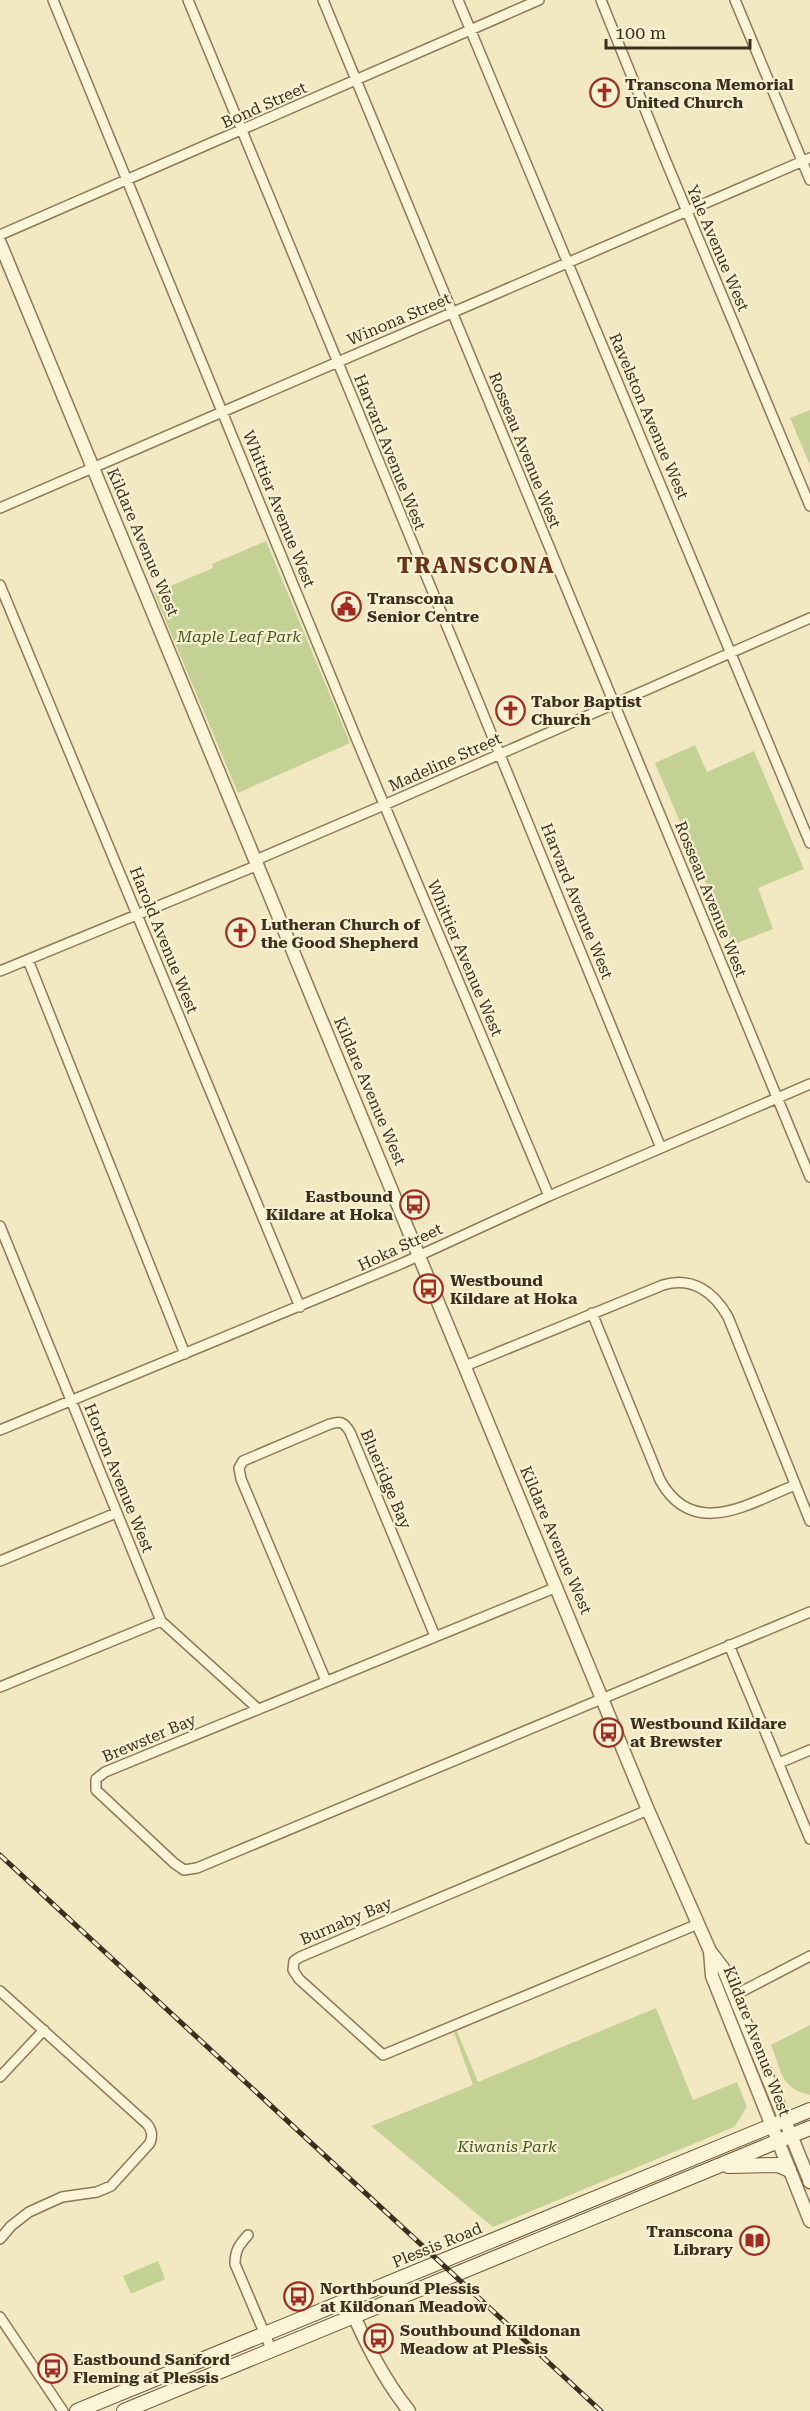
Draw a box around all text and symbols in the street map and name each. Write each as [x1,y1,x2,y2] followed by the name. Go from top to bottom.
[606,12,750,50] scale bar
[615,22,666,43] text: 100 m
[625,75,794,112] place label: Transcona Memorial United Church
[588,77,620,109] church icon: Transcona Memorial United Church
[219,78,310,132] street label: Bond Street
[683,182,753,314] street label: Yale Avenue West
[344,289,454,349] street label: Winona Street
[605,330,693,502] street label: Ravelston Avenue West
[485,369,565,531] street label: Rosseau Avenue West
[350,371,430,533] street label: Harvard Avenue West
[239,428,319,590] street label: Whittier Avenue West
[103,465,183,619] street label: Kildare Avenue West
[397,553,555,578] district label: TRANSCONA
[367,589,479,626] place label: Transcona Senior Centre
[330,591,362,623] public building icon: Transcona Senior Centre
[176,627,301,646] park label: Maple Leaf Park
[531,692,642,729] place label: Tabor Baptist Church
[494,694,526,726] church icon: Tabor Baptist Church
[386,729,504,795] street label: Madeline Street
[671,818,751,980] street label: Rosseau Avenue West
[537,820,617,982] street label: Harvard Avenue West
[126,864,202,1016] street label: Harold Avenue West
[423,877,507,1039] street label: Whittier Avenue West
[261,915,421,952] place label: Lutheran Church of the Good Shepherd
[224,917,256,949] church icon: Lutheran Church of the Good Shepherd
[330,1014,410,1168] street label: Kildare Avenue West
[266,1187,394,1224] place label: Eastbound Kildare at Hoka
[398,1189,430,1221] bus stop icon: Eastbound Kildare at Hoka
[355,1219,445,1275] street label: Hoka Street
[450,1271,578,1308] place label: Westbound Kildare at Hoka
[413,1273,445,1305] bus stop icon: Westbound Kildare at Hoka
[80,1401,158,1555] street label: Horton Avenue West
[357,1426,416,1532] street label: Blueridge Bay
[516,1463,596,1617] street label: Kildare Avenue West
[99,1709,199,1766] street label: Brewster Bay
[630,1714,787,1751] place label: Westbound Kildare at Brewster
[593,1716,625,1748] bus stop icon: Westbound Kildare at Brewster
[297,1893,395,1949] street label: Burnaby Bay
[720,1963,794,2119] street label: Kildare Avenue West
[456,2137,557,2156] park label: Kiwanis Park
[389,2218,485,2272] street label: Plessis Road
[646,2222,734,2259] place label: Transcona Library
[738,2224,770,2256] library icon: Transcona Library
[320,2279,488,2316] place label: Northbound Plessis at Kildonan Meadow
[283,2281,315,2313] bus stop icon: Northbound Plessis at Kildonan Meadow
[400,2321,581,2358] place label: Southbound Kildonan Meadow at Plessis
[363,2323,395,2355] bus stop icon: Southbound Kildonan Meadow at Plessis
[73,2350,230,2387] place label: Eastbound Sanford Fleming at Plessis
[36,2352,68,2384] bus stop icon: Eastbound Sanford Fleming at Plessis

